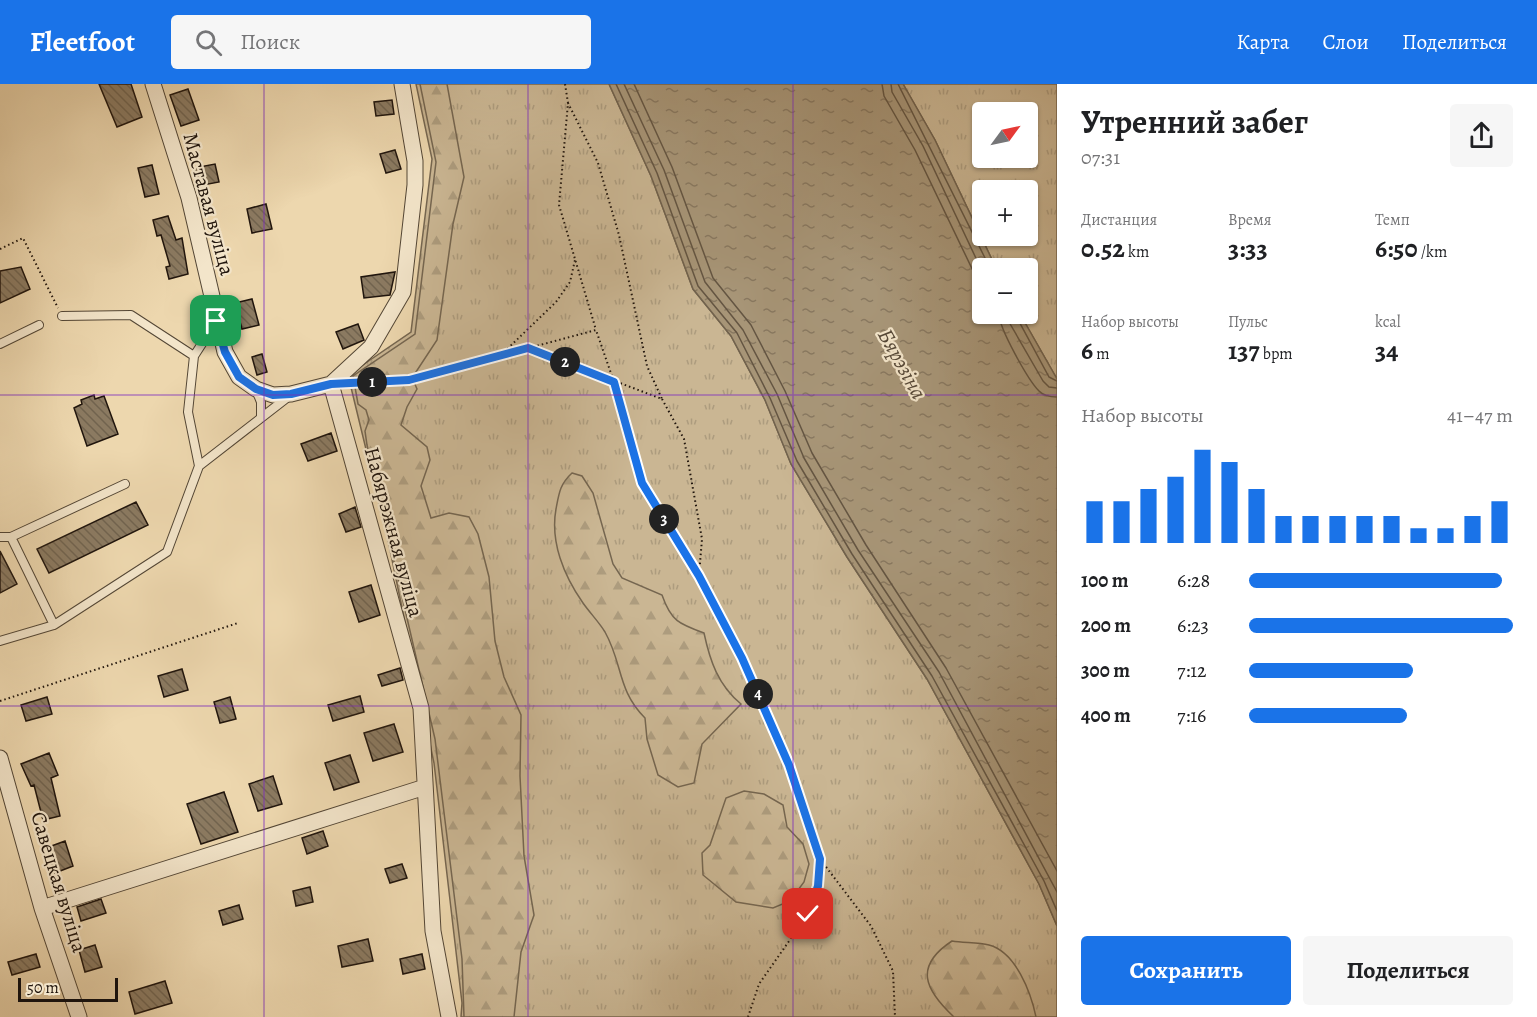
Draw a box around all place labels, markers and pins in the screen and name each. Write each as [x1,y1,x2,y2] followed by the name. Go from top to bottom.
[190,295,241,346] pin
[550,347,580,377] pin: 2
[357,367,387,397] pin: 1
[649,504,679,534] pin: 3
[743,679,773,709] pin: 4
[782,888,833,939] pin

